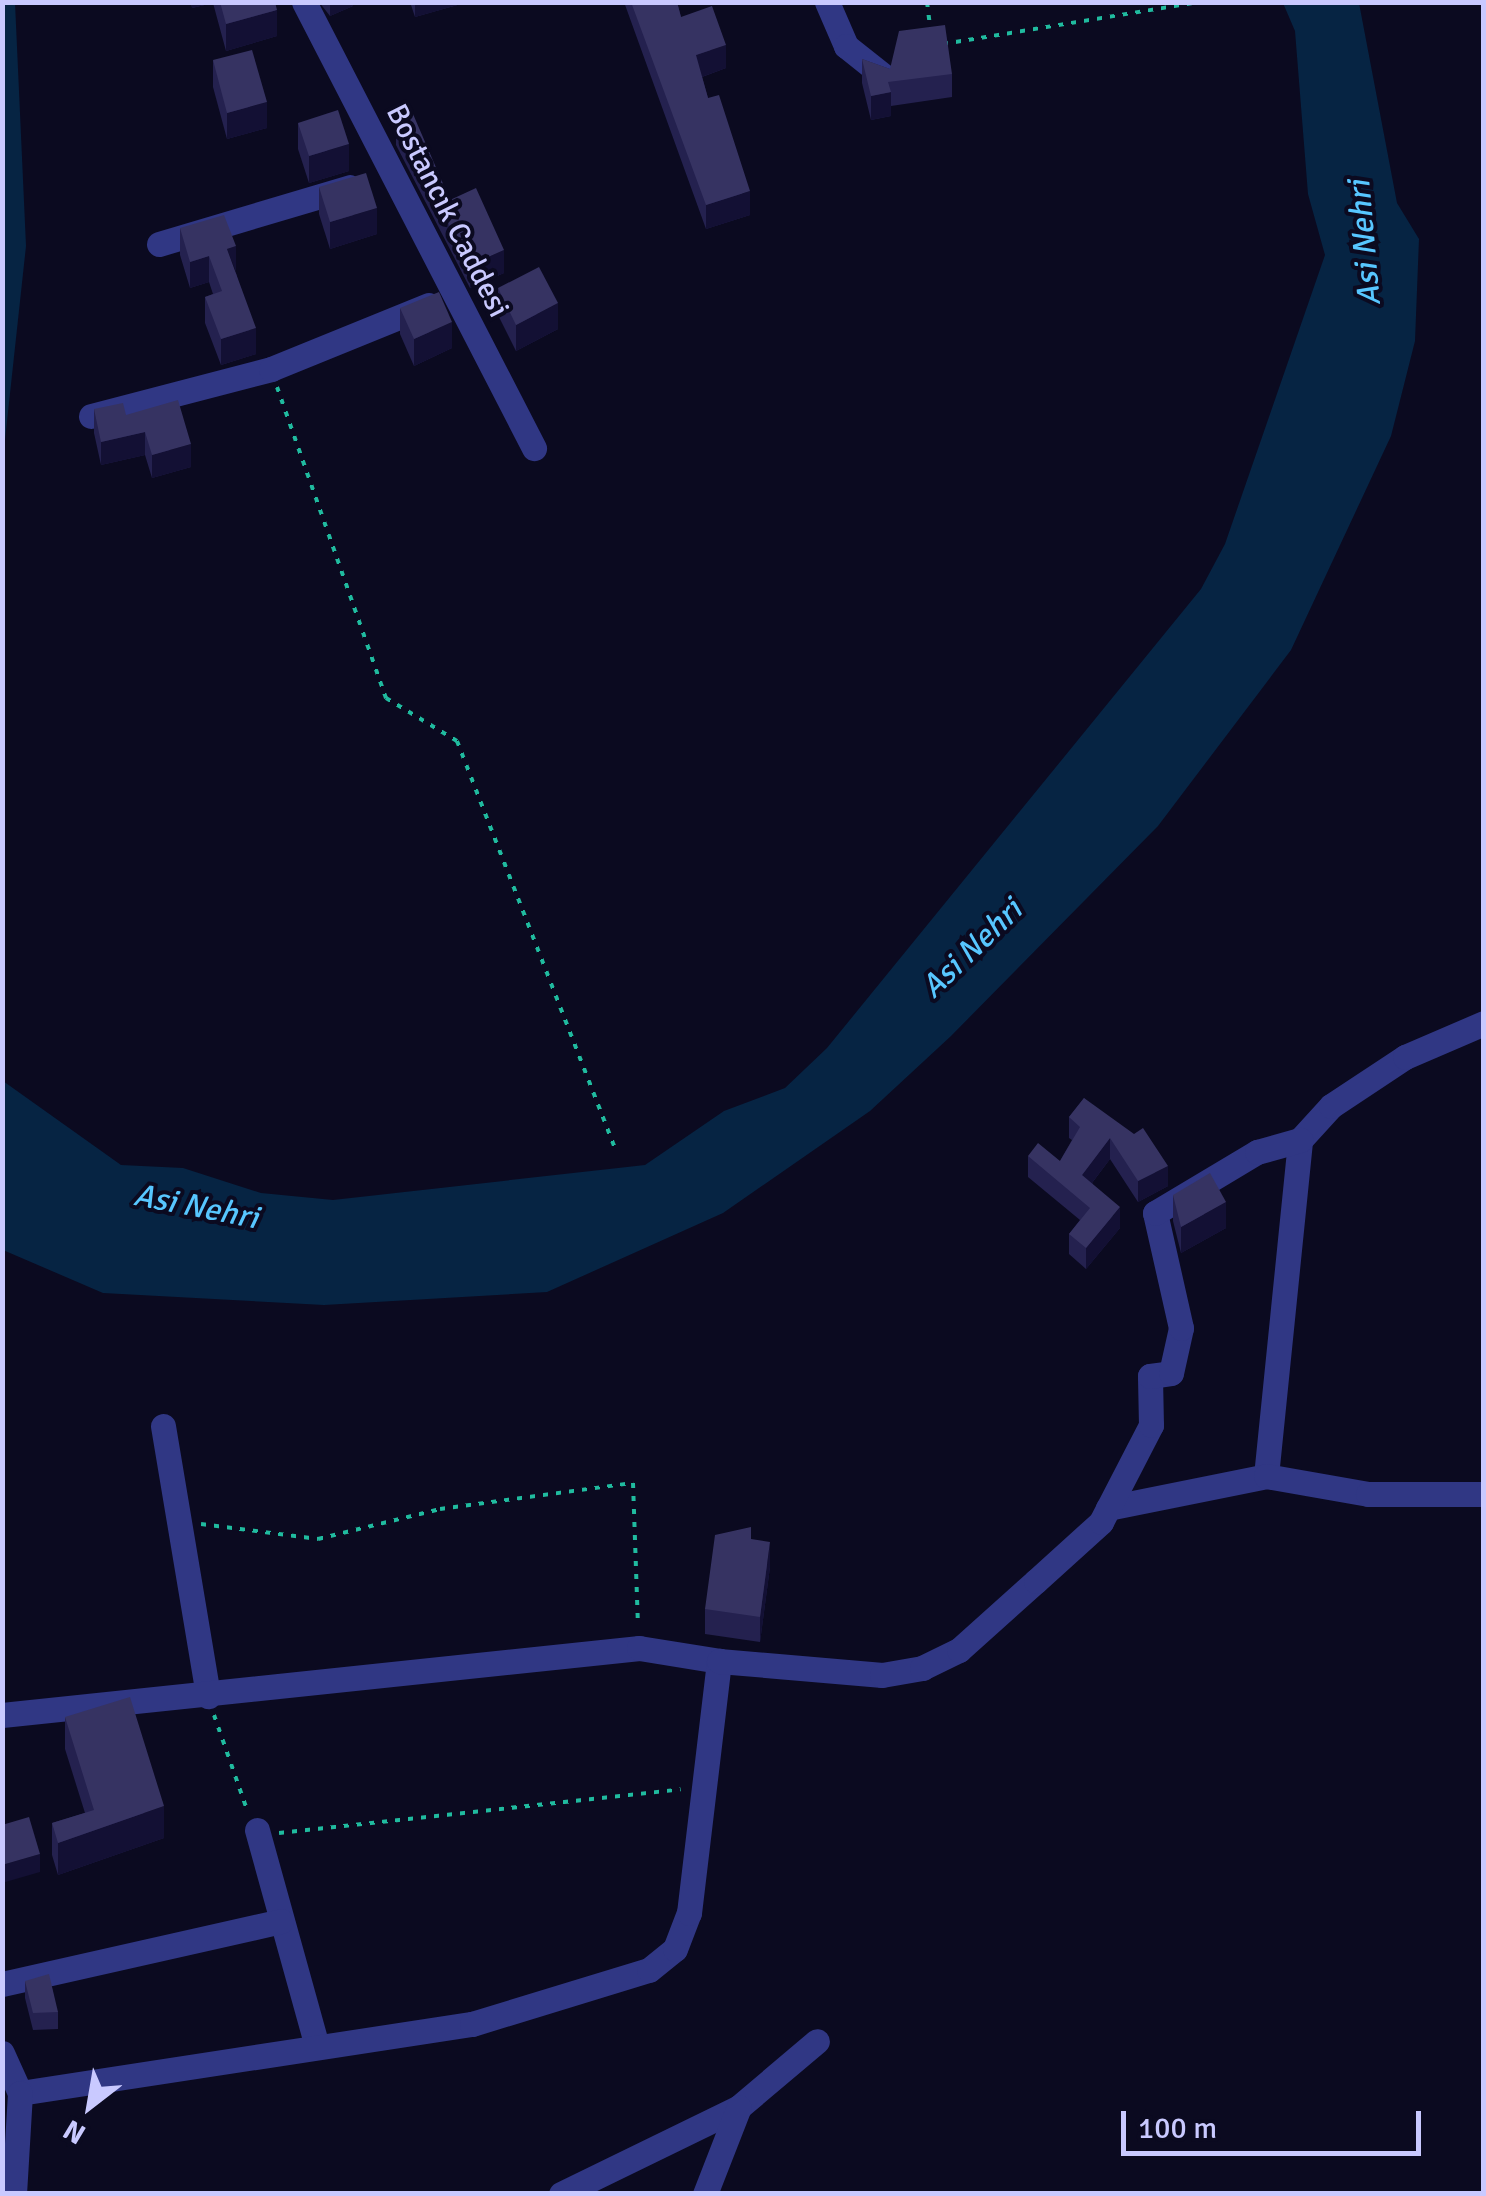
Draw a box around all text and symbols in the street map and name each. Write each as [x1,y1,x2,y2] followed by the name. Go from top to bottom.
[378,98,516,324] street label: Bostancık Caddesi
[1340,179,1390,307] water label: Asi Nehri
[914,892,1030,1006] water label: Asi Nehri
[131,1176,261,1238] water label: Asi Nehri
[40,2056,140,2156] north arrow
[1126,2091,1426,2153] scale bar
[1138,2110,1217,2147] text: 100 m
[57,2112,92,2151] text: N

